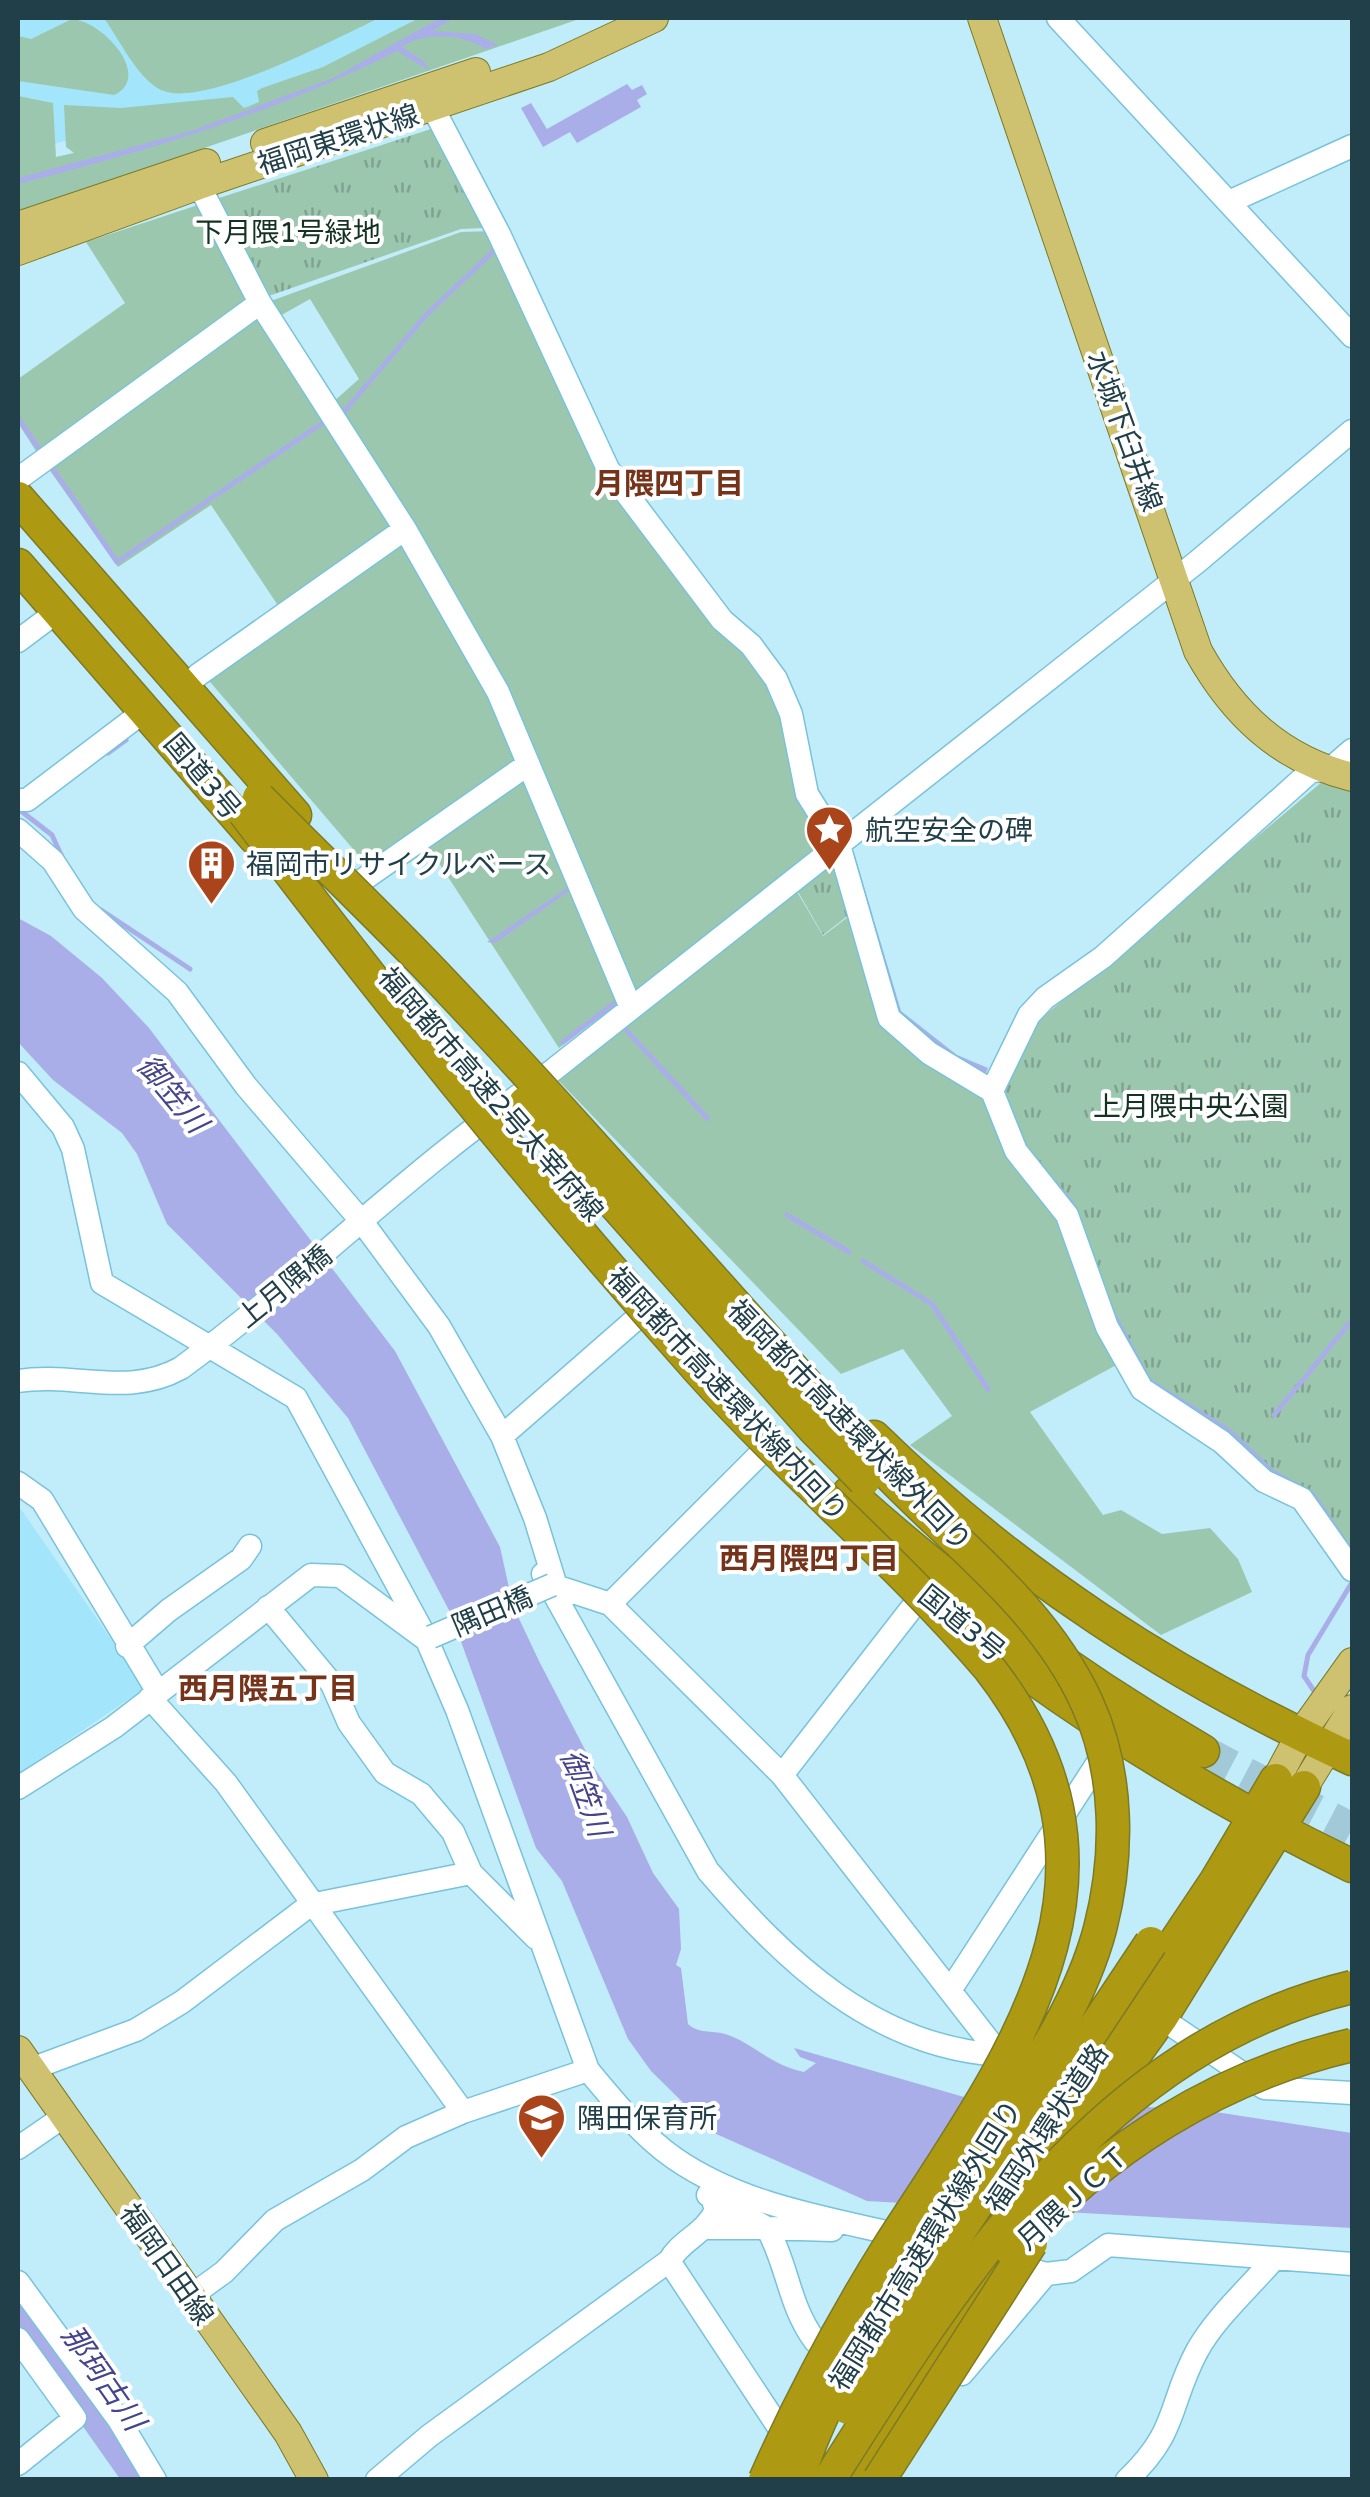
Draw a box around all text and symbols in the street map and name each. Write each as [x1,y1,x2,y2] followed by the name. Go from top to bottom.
[253,98,423,182] street label: 福岡東環状線
[195,216,381,250] park label: 下月隈1号緑地
[1079,347,1169,516] street label: 水城下臼井線
[594,466,744,503] district label: 月隈四丁目
[157,727,248,826] street label: 国道3号
[804,804,856,872] place icon: 航空安全の碑
[865,814,1033,848] place label: 航空安全の碑
[185,838,237,906] building icon: 福岡市リサイクルベース
[246,848,551,882] place label: 福岡市リサイクルベース
[371,961,610,1229] street label: 福岡都市高速2号太宰府線
[129,1048,217,1143] water label: 御笠川
[1093,1090,1289,1124] park label: 上月隈中央公園
[230,1238,339,1335] street label: 上月隅橋
[600,1260,854,1529] street label: 福岡都市高速環状線内回り
[720,1293,978,1558] street label: 福岡都市高速環状線外回り
[719,1541,899,1578] district label: 西月隈四丁目
[911,1579,1012,1669] street label: 国道3号
[447,1580,538,1644] street label: 隅田橋
[178,1671,358,1708] district label: 西月隈五丁目
[552,1745,618,1845] water label: 御笠川
[978,2038,1116,2219] street label: 福岡外環状道路
[516,2092,568,2160] school or university icon: 隅田保育所
[822,2094,1029,2397] street label: 福岡都市高速環状線外回り
[577,2102,717,2136] place label: 隅田保育所
[1010,2138,1137,2257] street label: 月隈ＪＣＴ
[112,2197,220,2332] street label: 福岡日田線
[53,2319,154,2441] water label: 那珂古川

